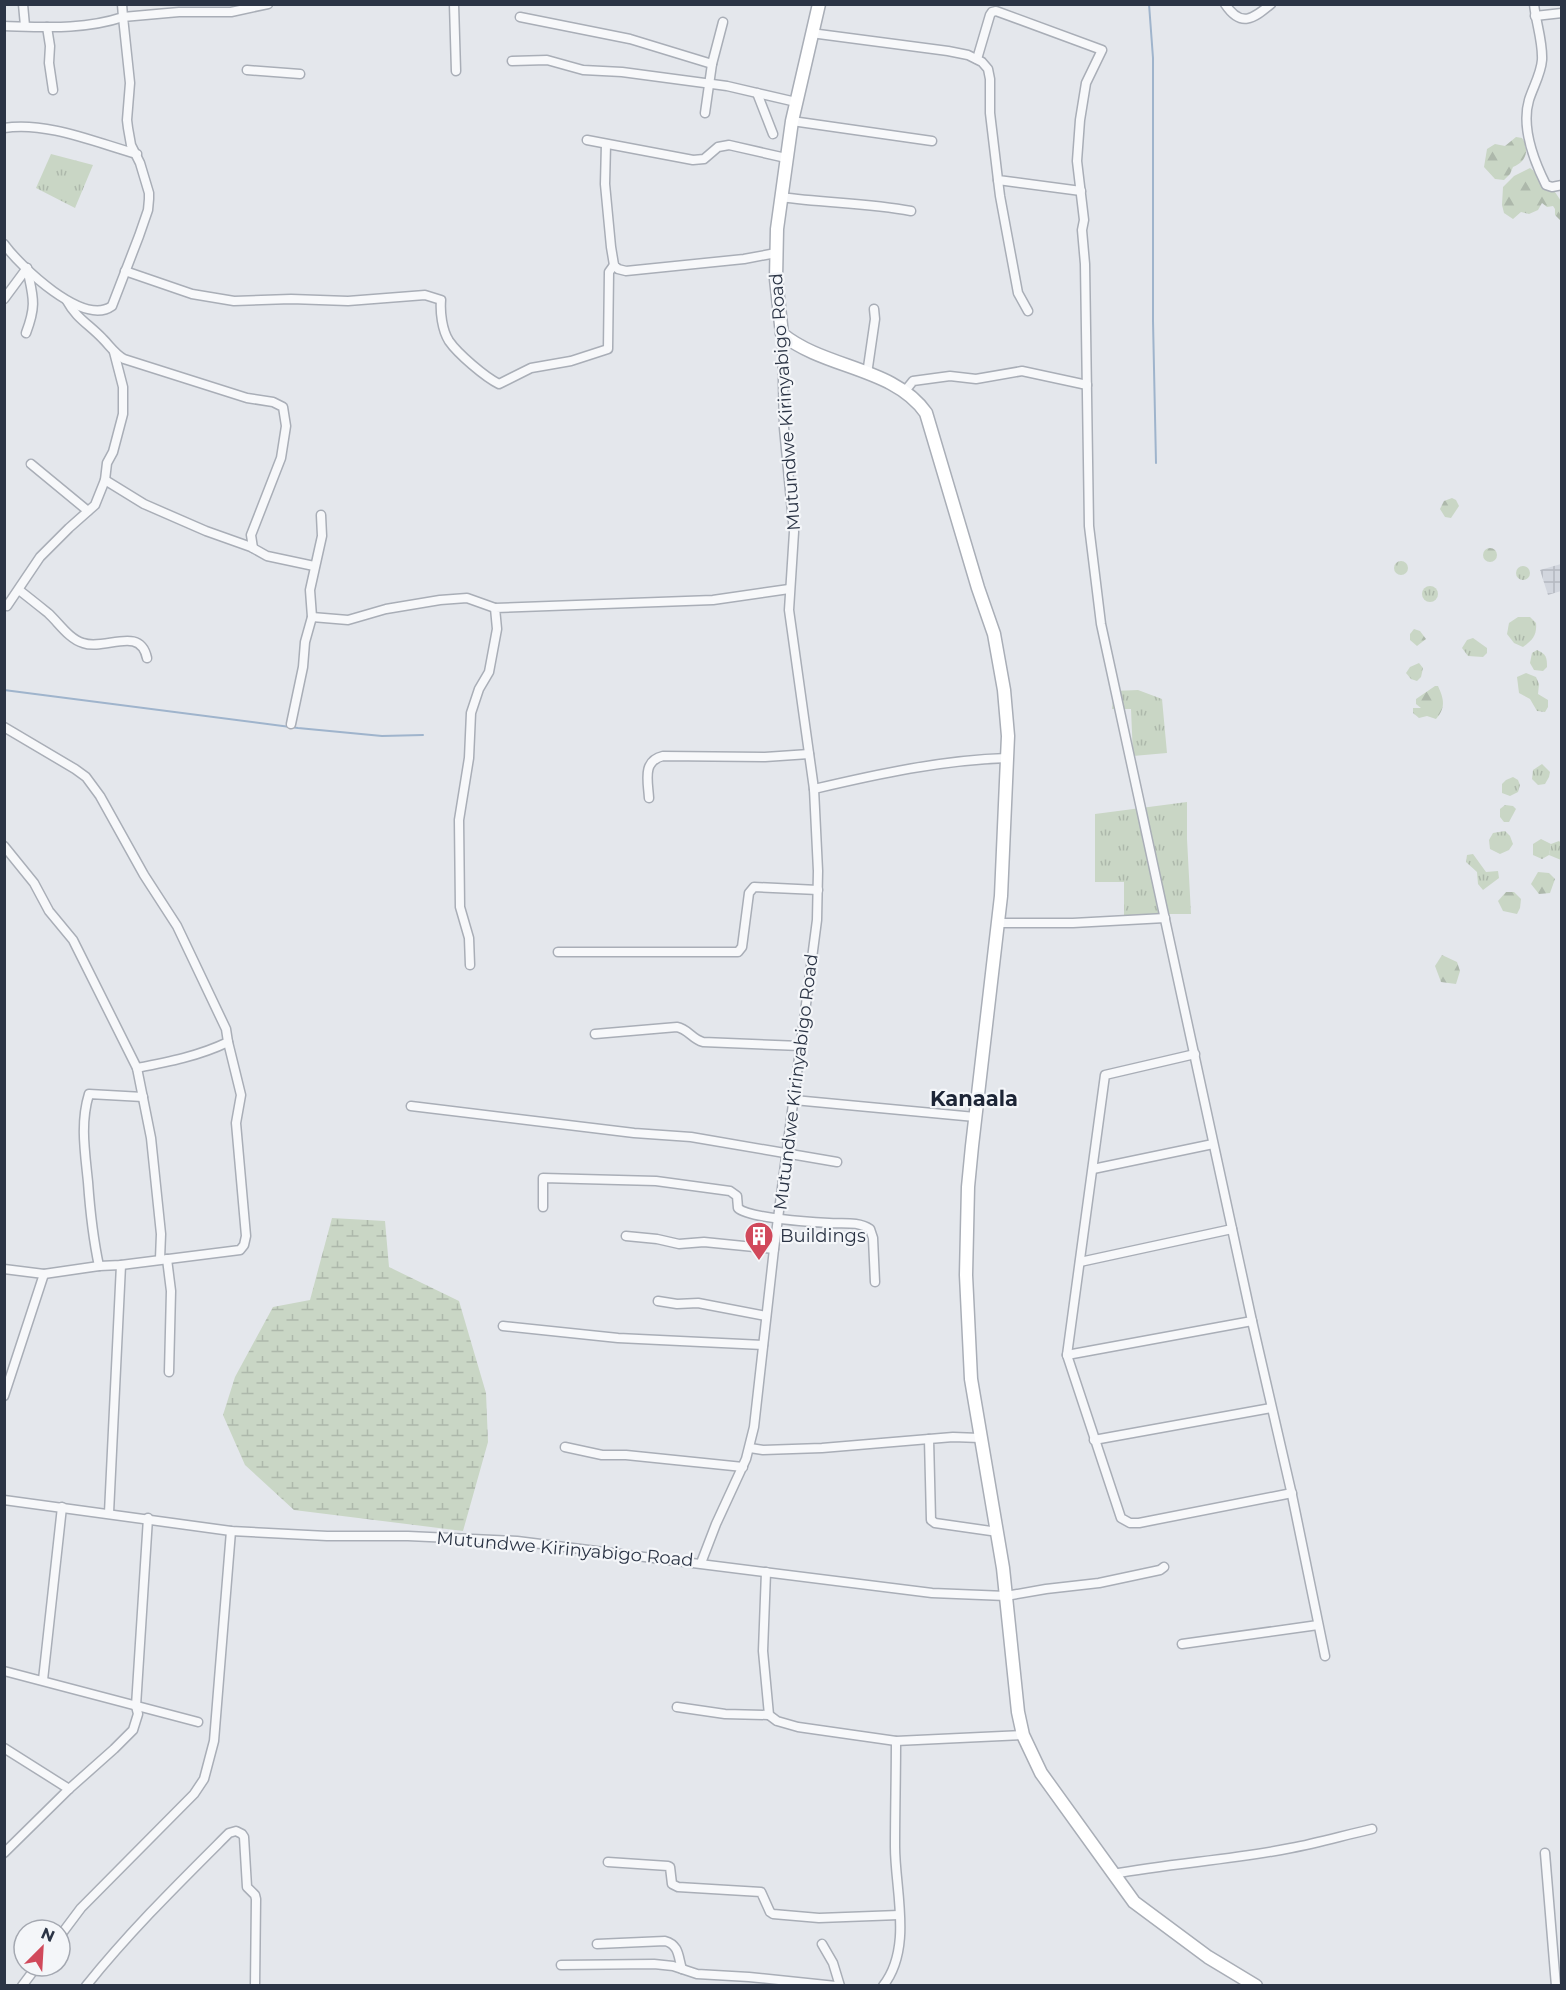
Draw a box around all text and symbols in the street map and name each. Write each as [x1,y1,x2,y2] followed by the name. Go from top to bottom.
[765,273,805,531] street label: Mutundwe Kirinyabigo Road
[769,953,823,1211] street label: Mutundwe Kirinyabigo Road
[930,1086,1018,1111] district label: Kanaala
[743,1220,775,1262] building icon: Buildings
[780,1225,866,1247] place label: Buildings
[436,1527,694,1571] street label: Mutundwe Kirinyabigo Road
[12,1918,72,1978] north arrow
[38,1923,58,1946] text: N

